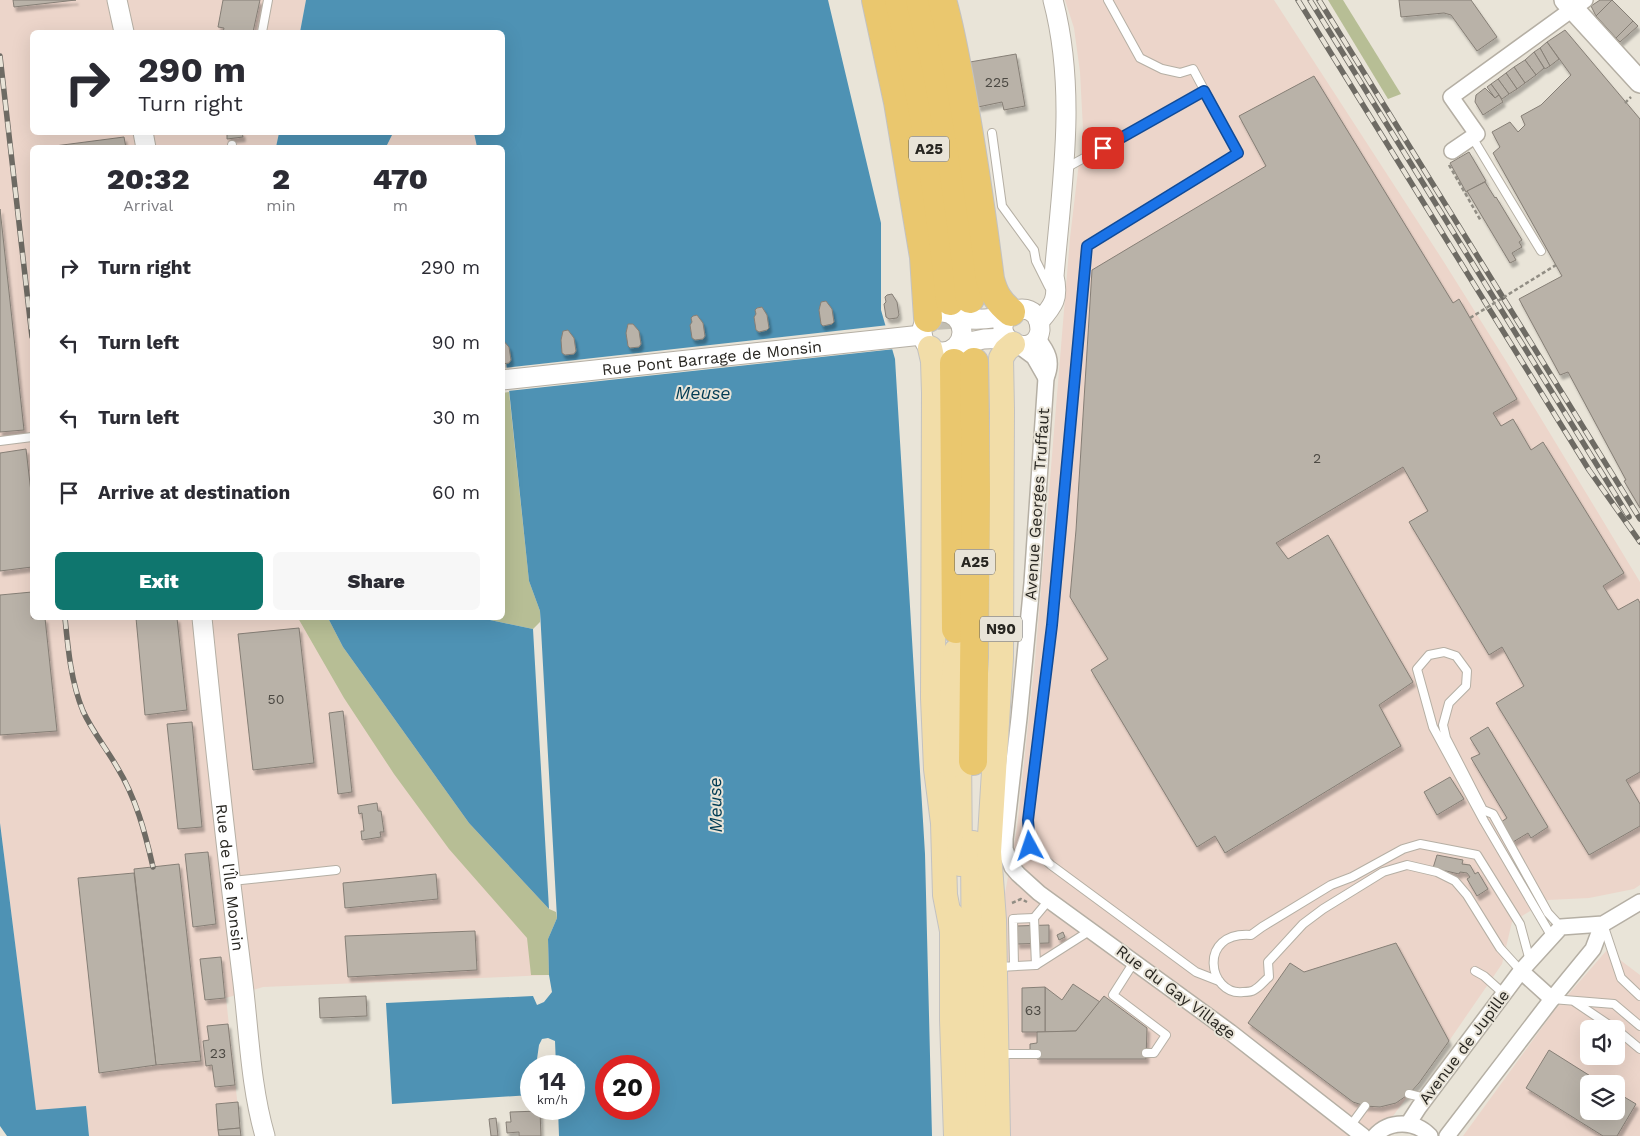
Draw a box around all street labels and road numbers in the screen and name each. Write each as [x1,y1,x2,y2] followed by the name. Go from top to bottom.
[909,136,949,162] road number: A25
[601,336,823,379] street label: Rue Pont Barrage de Monsin
[1021,407,1053,601] street label: Avenue Georges Truffaut
[955,550,995,574] road number: A25
[980,616,1022,642] road number: N90
[212,803,248,952] street label: Rue de l'Île Monsin
[1113,941,1239,1043] street label: Rue du Gay Village
[1415,986,1513,1108] street label: Avenue de Jupille

